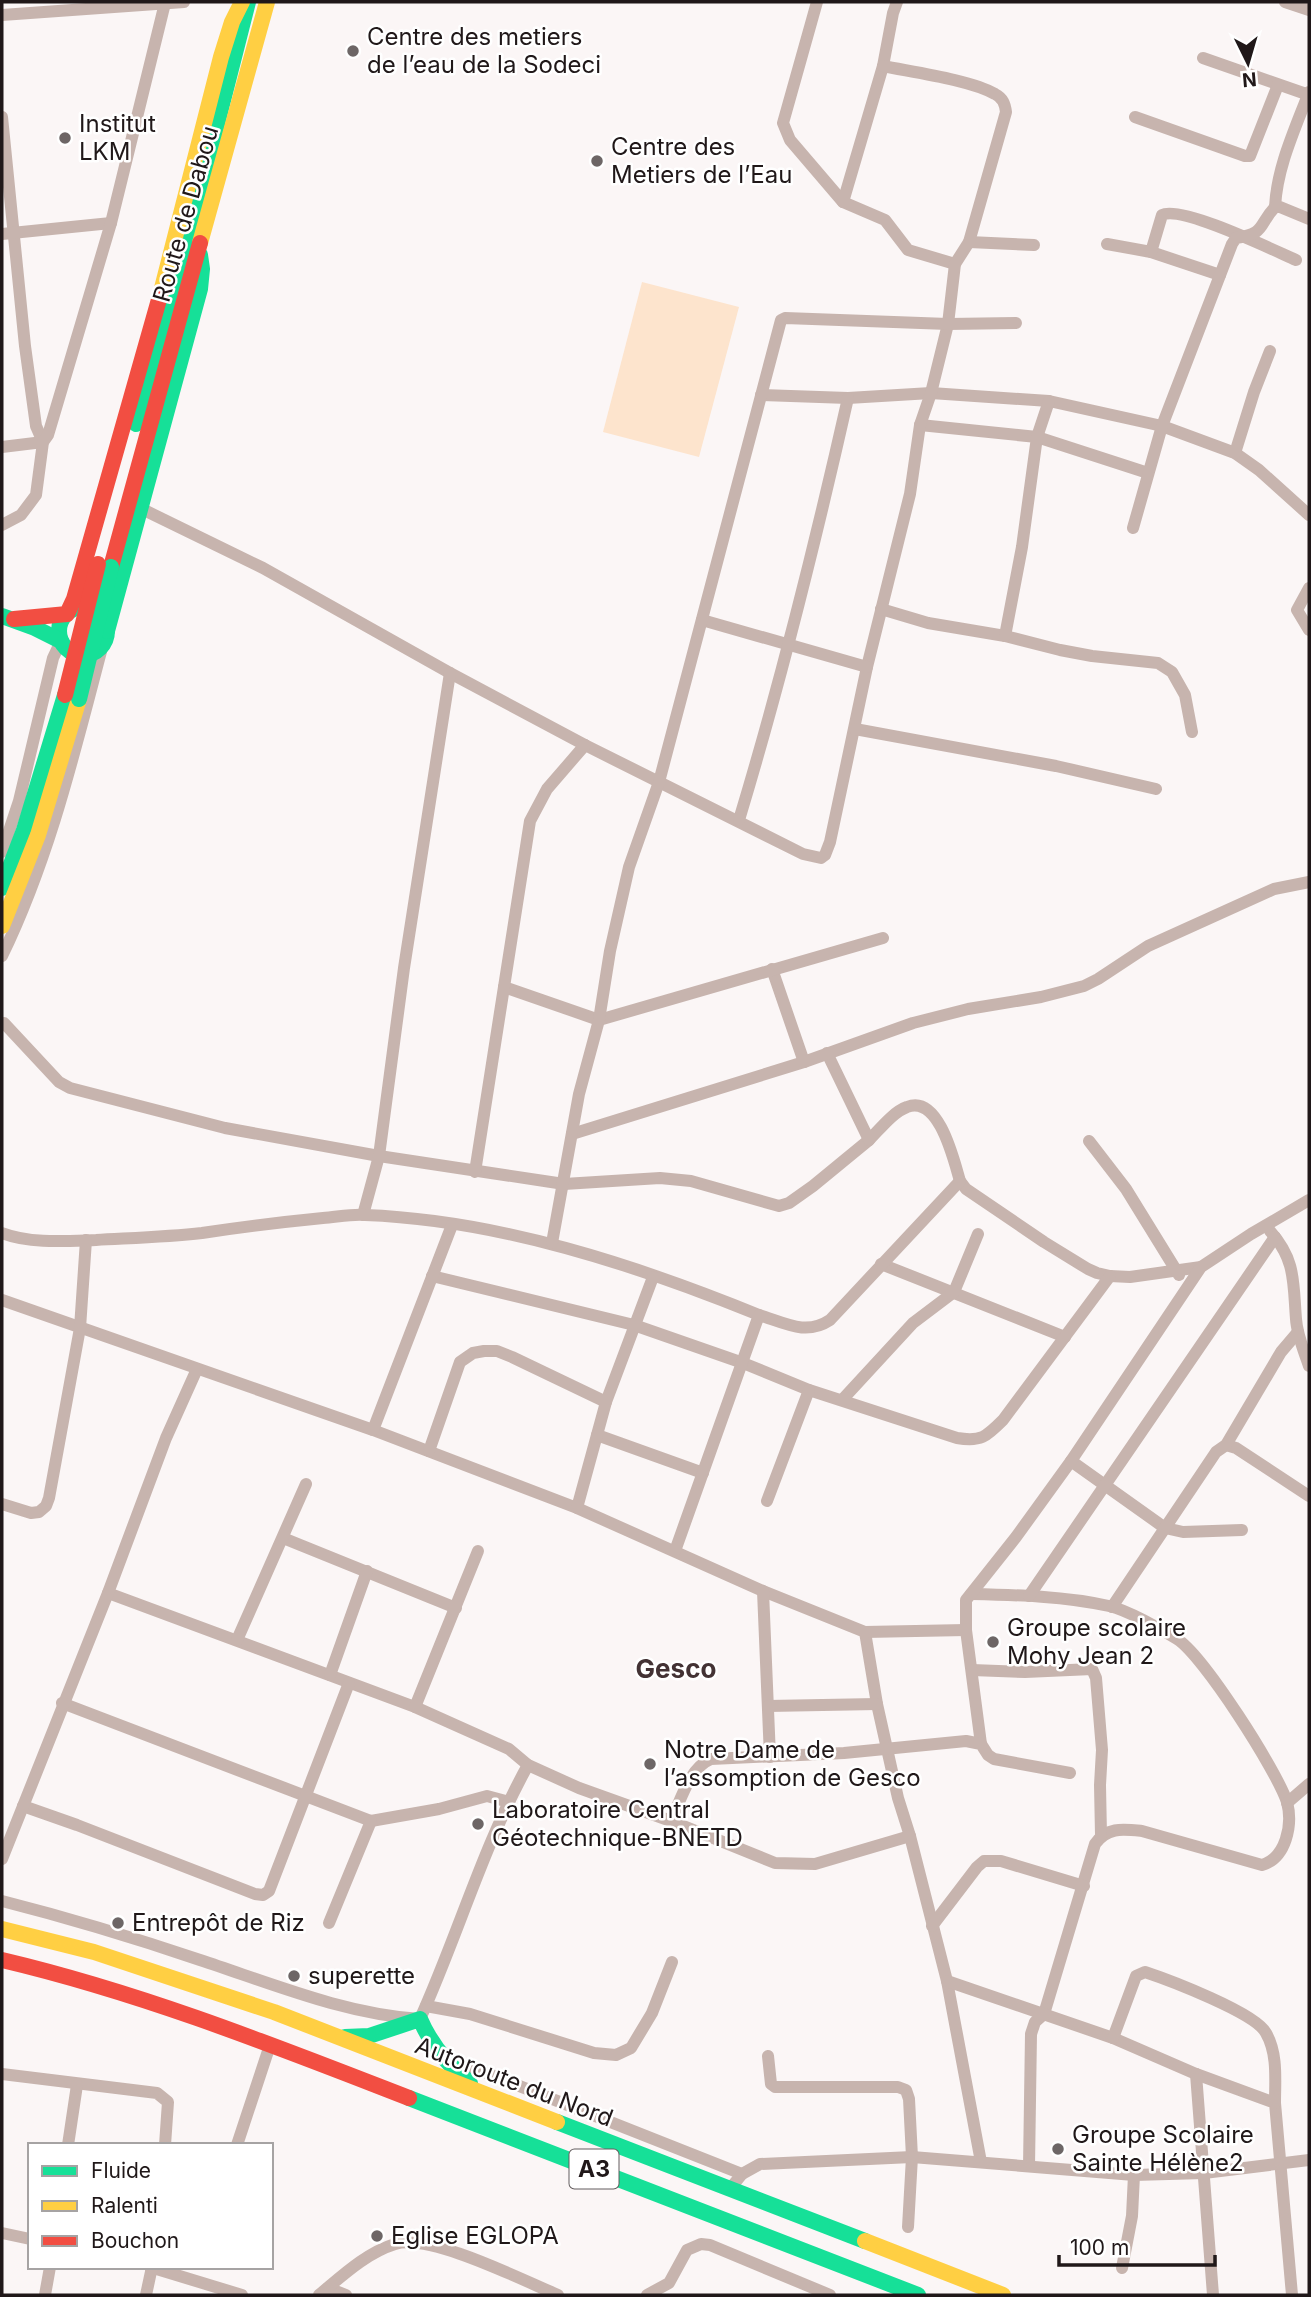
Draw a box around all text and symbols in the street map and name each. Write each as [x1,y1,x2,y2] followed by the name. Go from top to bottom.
[367,22,601,79] place label: Centre des metiers de l’eau de la Sodeci
[1213,28,1283,98] north arrow
[345,43,361,59] marker: Centre des metiers de l’eau de la Sodeci
[1241,67,1258,92] text: N
[79,109,156,166] place label: Institut LKM
[147,123,224,305] street label: Route de Dabou
[57,130,73,146] marker: Institut LKM
[611,132,792,189] place label: Centre des Metiers de l’Eau
[589,153,605,169] marker: Centre des Metiers de l’Eau
[1007,1613,1186,1670] place label: Groupe scolaire Mohy Jean 2
[985,1634,1001,1650] marker: Groupe scolaire Mohy Jean 2
[636,1653,716,1684] district label: Gesco
[664,1735,921,1792] place label: Notre Dame de l’assomption de Gesco
[642,1756,658,1772] marker: Notre Dame de l’assomption de Gesco
[492,1795,743,1852] place label: Laboratoire Central Géotechnique-BNETD
[470,1816,486,1832] marker: Laboratoire Central Géotechnique-BNETD
[132,1908,305,1937] place label: Entrepôt de Riz
[110,1915,126,1931] marker: Entrepôt de Riz
[308,1961,415,1990] place label: superette
[286,1968,302,1984] marker: superette
[411,2030,617,2133] street label: Autoroute du Nord
[1072,2120,1254,2177] place label: Groupe Scolaire Sainte Hélène2
[1050,2141,1066,2157] marker: Groupe Scolaire Sainte Hélène2
[28,2143,273,2269] legend
[570,2150,618,2188] road number: A3
[91,2158,151,2183] text: Fluide
[91,2193,158,2218] text: Ralenti
[391,2221,559,2250] place label: Eglise EGLOPA
[1059,2224,1215,2268] scale bar
[91,2228,179,2253] text: Bouchon
[369,2228,385,2244] marker: Eglise EGLOPA
[1070,2235,1129,2260] text: 100 m

